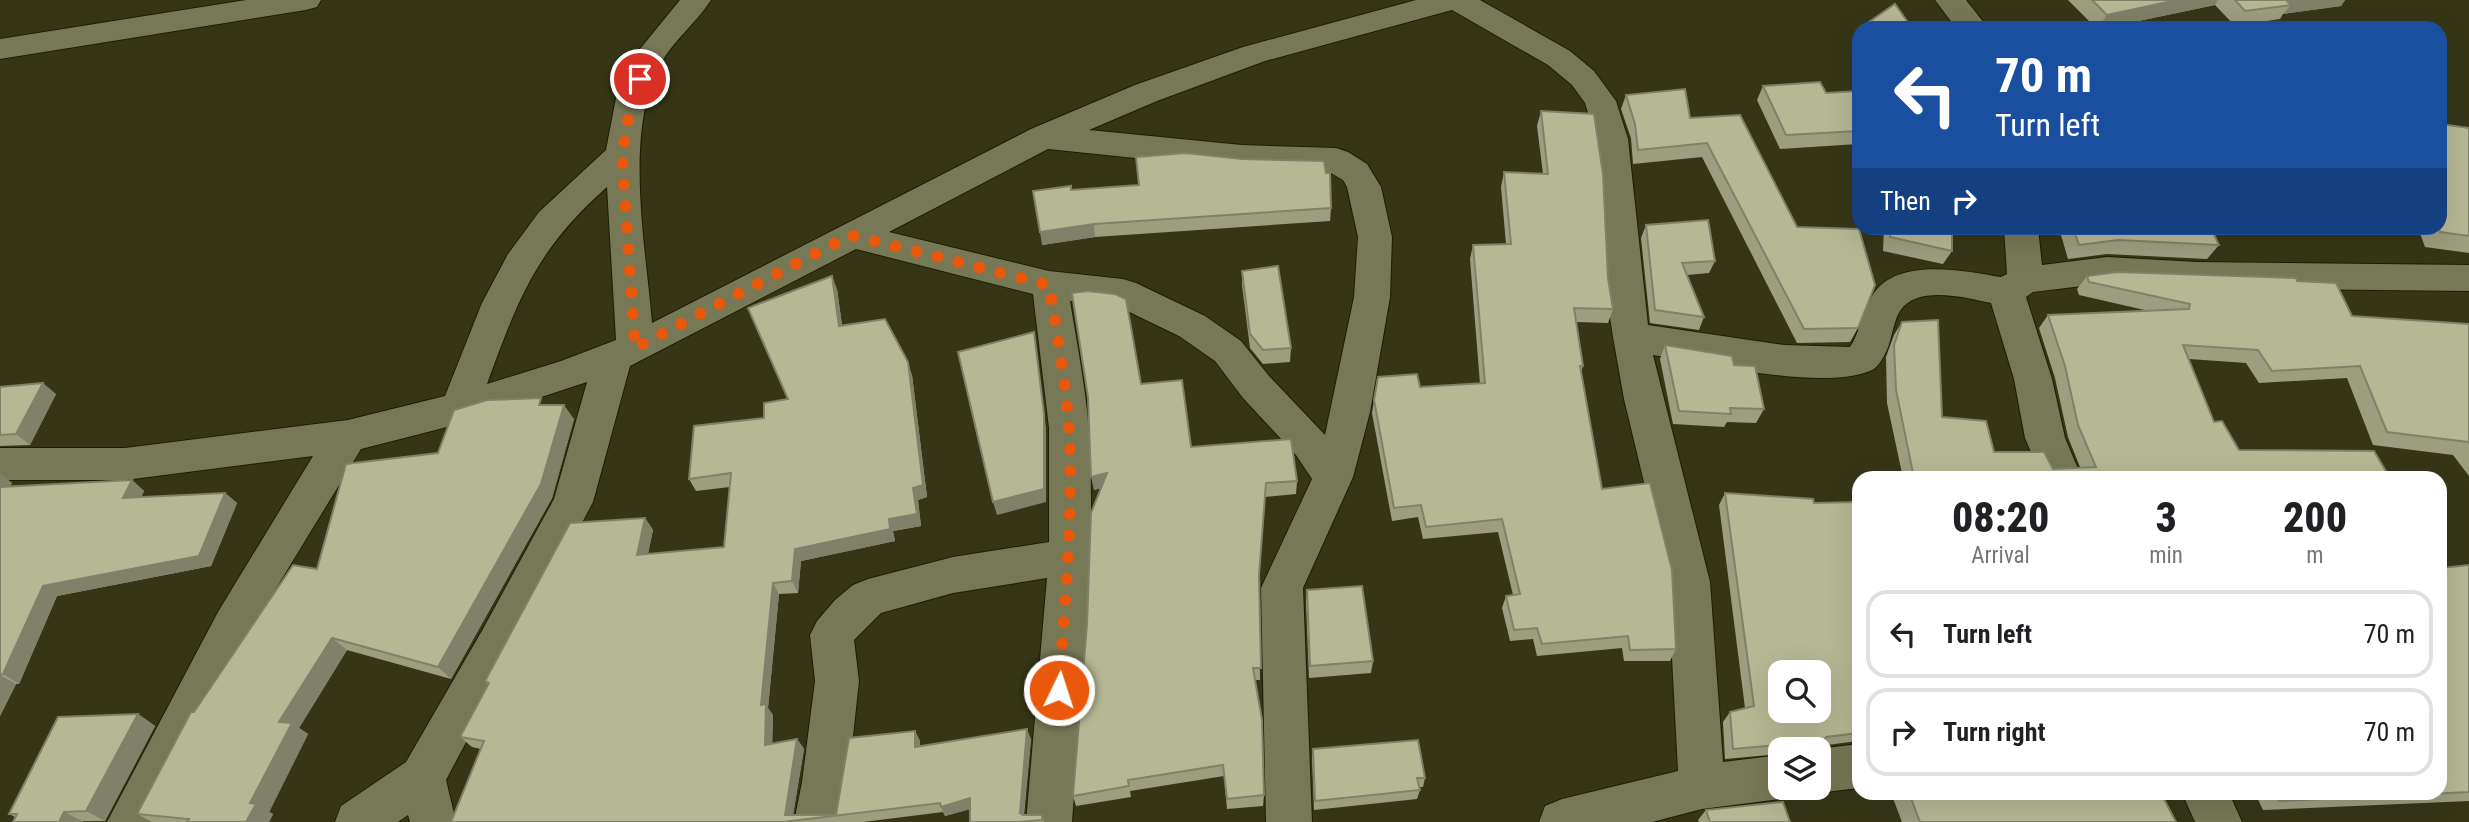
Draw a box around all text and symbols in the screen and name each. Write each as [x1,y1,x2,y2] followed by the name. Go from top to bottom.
[1995,47,2092,104] text: 70 m
[610,49,670,109] pin
[1880,49,1971,140] icon: left
[621,60,659,98] icon: arrive
[1995,106,2100,144] text: Turn left
[1945,182,1983,220] icon: right
[1880,186,1931,216] text: Then
[1952,493,2049,542] text: 08:20
[2155,493,2177,542] text: 3
[2283,493,2347,542] text: 200
[1971,542,2030,569] text: Arrival
[2149,542,2183,569] text: min
[2306,542,2324,569] text: m
[1884,615,1922,653] icon: left
[1943,619,2032,649] text: Turn left
[2364,619,2415,649] text: 70 m
[1022,653,1096,727] position arrow
[1768,660,1831,800] map controls
[1768,660,1831,723] button: search
[1884,713,1922,751] icon: right
[1943,717,2045,747] text: Turn right
[2364,717,2415,747] text: 70 m
[1768,737,1831,800] button: layers

